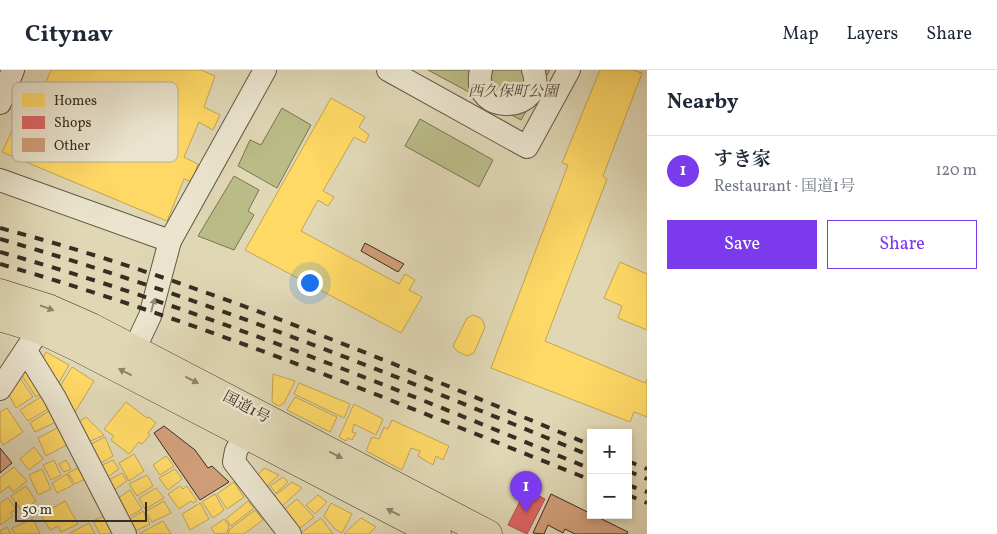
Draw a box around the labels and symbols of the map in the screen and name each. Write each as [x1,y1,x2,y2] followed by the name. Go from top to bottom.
[12,82,178,162] legend
[468,82,561,103] park label: 西久保町公園
[54,92,97,111] text: Homes
[54,114,92,133] text: Shops
[54,137,90,156] text: Other
[297,270,323,296] your location
[149,298,157,313] one-way arrow
[39,305,54,312] one-way arrow
[118,368,132,376] one-way arrow
[185,376,199,384] one-way arrow
[219,387,273,429] street label: 国道1号
[329,451,343,459] one-way arrow
[510,471,542,512] pin: 1
[15,499,148,522] scale bar
[386,508,401,516] one-way arrow

